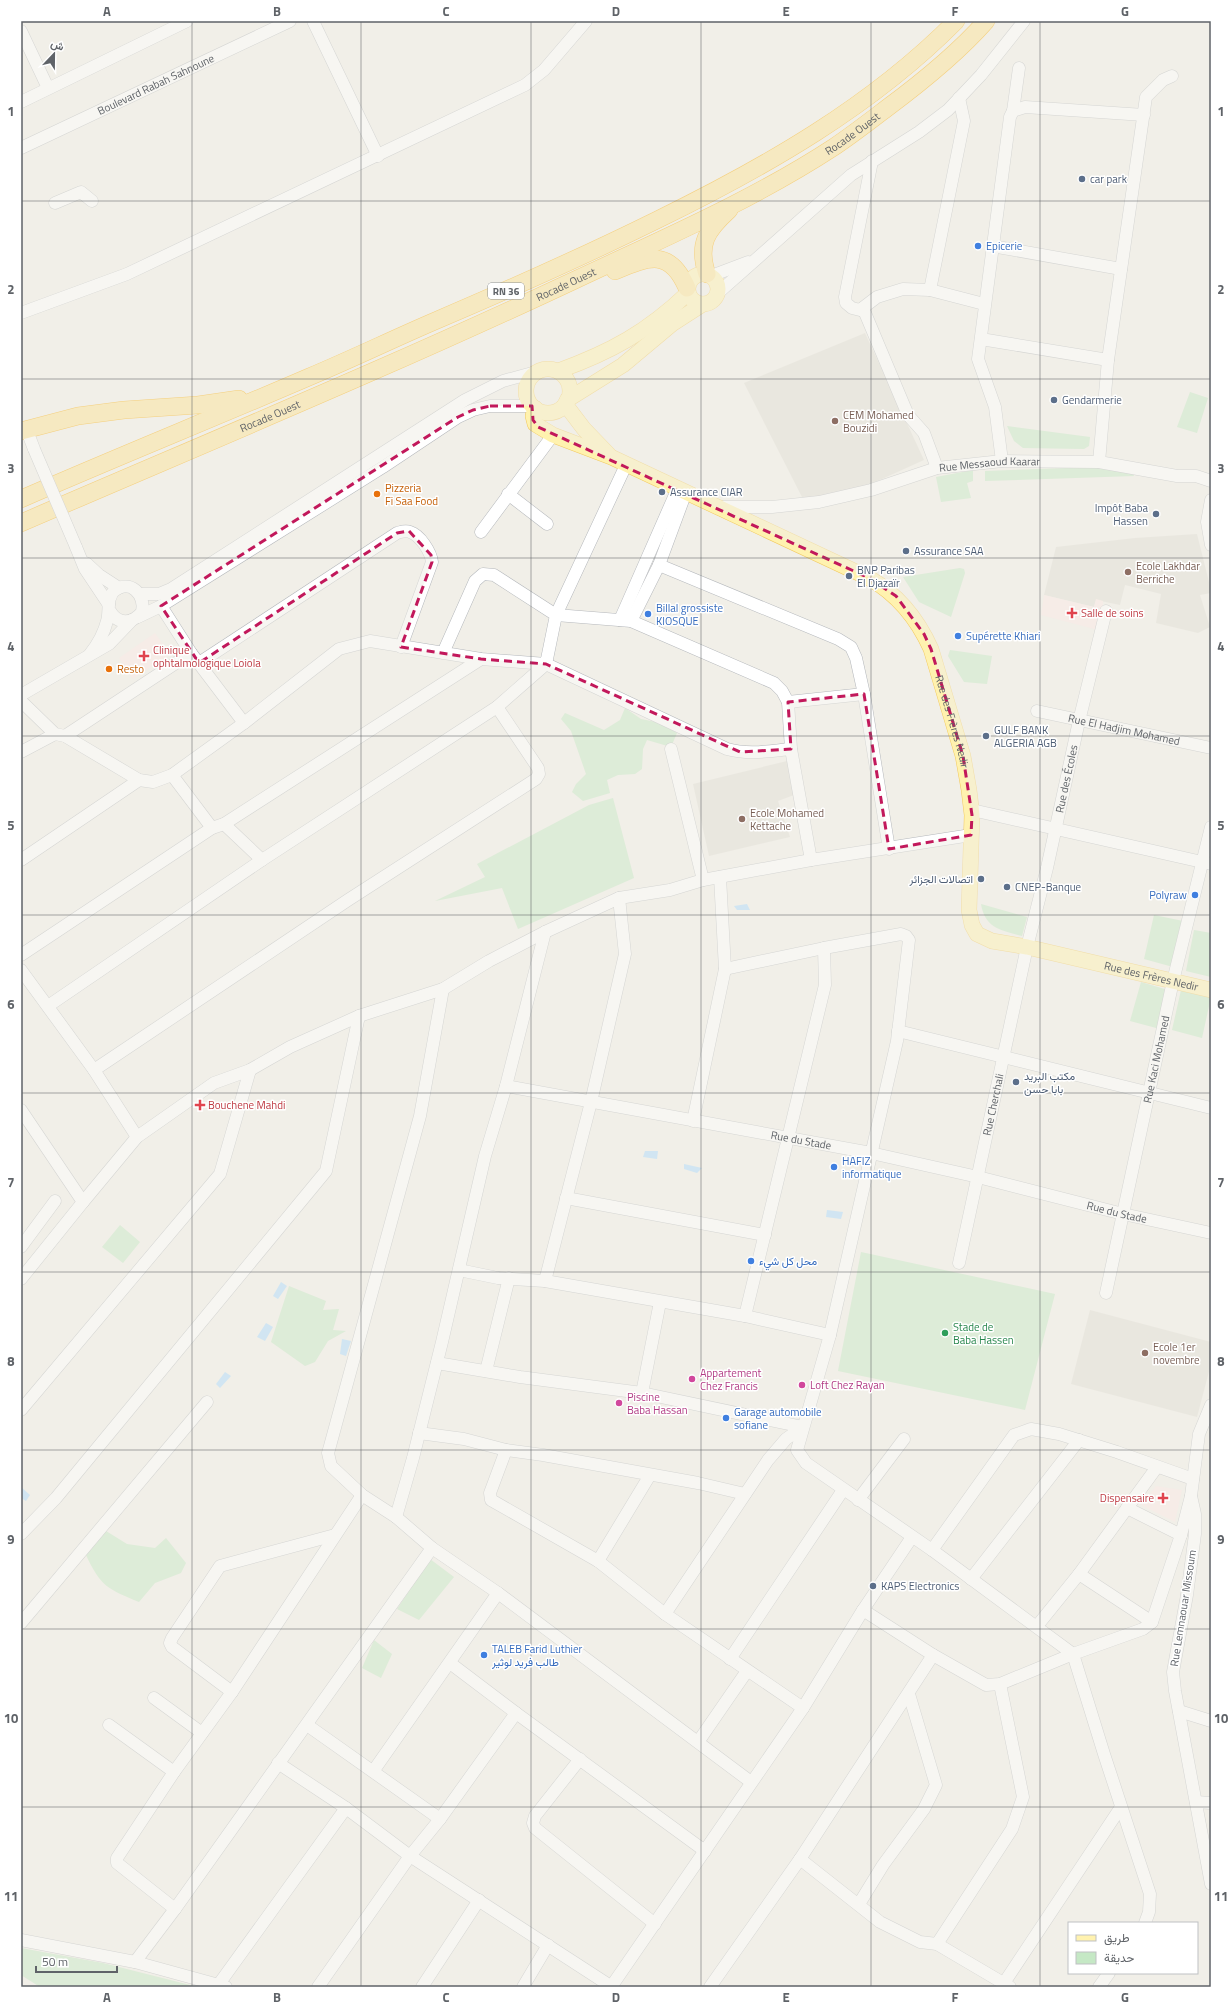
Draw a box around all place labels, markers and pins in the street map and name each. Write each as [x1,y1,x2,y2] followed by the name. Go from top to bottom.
[1090,171,1128,187] place label: car park
[1077,174,1087,184] marker: car park
[986,238,1023,254] place label: Epicerie
[973,241,983,251] marker: Epicerie
[1062,392,1122,408] place label: Gendarmerie
[1049,395,1059,405] marker: Gendarmerie
[843,407,914,436] place label: CEM Mohamed Bouzidi
[830,416,840,426] marker: CEM Mohamed Bouzidi
[385,480,438,509] place label: Pizzeria Fi Saa Food
[670,484,743,500] place label: Assurance CIAR
[657,487,667,497] marker: Assurance CIAR
[372,489,382,499] marker: Pizzeria Fi Saa Food
[1095,500,1148,529] place label: Impôt Baba Hassen
[1151,509,1161,519] marker: Impôt Baba Hassen
[914,543,984,559] place label: Assurance SAA
[901,546,911,556] marker: Assurance SAA
[1136,558,1200,587] place label: Ecole Lakhdar Berriche
[857,562,915,591] place label: BNP Paribas El Djazaïr
[1123,567,1133,577] marker: Ecole Lakhdar Berriche
[844,571,854,581] marker: BNP Paribas El Djazaïr
[656,600,724,629] place label: Billal grossiste KIOSQUE
[1081,605,1144,621] place label: Salle de soins
[1066,607,1078,619] marker: Salle de soins
[643,609,653,619] marker: Billal grossiste KIOSQUE
[966,628,1040,644] place label: Supérette Khiari
[953,631,963,641] marker: Supérette Khiari
[153,642,261,671] place label: Clinique ophtalmologique Loiola
[138,650,150,662] marker: Clinique ophtalmologique Loiola
[117,661,144,677] place label: Resto
[104,664,114,674] marker: Resto
[994,722,1057,751] place label: GULF BANK ALGERIA AGB
[981,731,991,741] marker: GULF BANK ALGERIA AGB
[750,805,824,834] place label: Ecole Mohamed Kettache
[737,814,747,824] marker: Ecole Mohamed Kettache
[909,871,973,887] place label: اتصالات الجزائر
[976,874,986,884] marker: اتصالات الجزائر
[1015,879,1082,895] place label: CNEP-Banque
[1002,882,1012,892] marker: CNEP-Banque
[1149,887,1188,903] place label: Polyraw
[1190,890,1200,900] marker: Polyraw
[1024,1068,1075,1097] place label: مكتب البريد بابا حسن
[1011,1077,1021,1087] marker: مكتب البريد بابا حسن
[208,1097,285,1113] place label: Bouchene Mahdi
[195,1100,205,1110] marker: Bouchene Mahdi
[842,1153,902,1182] place label: HAFIZ informatique
[829,1162,839,1172] marker: HAFIZ informatique
[759,1253,817,1271] place label: محل كل شيء
[746,1256,756,1266] marker: محل كل شيء
[953,1319,1014,1348] place label: Stade de Baba Hassen
[940,1328,950,1338] marker: Stade de Baba Hassen
[1153,1339,1200,1368] place label: Ecole 1er novembre
[1140,1348,1150,1358] marker: Ecole 1er novembre
[700,1365,762,1394] place label: Appartement Chez Francis
[687,1374,697,1384] marker: Appartement Chez Francis
[810,1377,885,1393] place label: Loft Chez Rayan
[797,1380,807,1390] marker: Loft Chez Rayan
[627,1389,688,1418] place label: Piscine Baba Hassan
[614,1398,624,1408] marker: Piscine Baba Hassan
[734,1404,822,1433] place label: Garage automobile sofiane
[721,1413,731,1423] marker: Garage automobile sofiane
[1100,1490,1154,1506] place label: Dispensaire
[1157,1492,1169,1504] marker: Dispensaire
[881,1578,959,1594] place label: KAPS Electronics
[868,1581,878,1591] marker: KAPS Electronics
[491,1641,583,1670] place label: TALEB Farid Luthier طالب فريد لوثير
[479,1650,489,1660] marker: TALEB Farid Luthier طالب فريد لوثير

